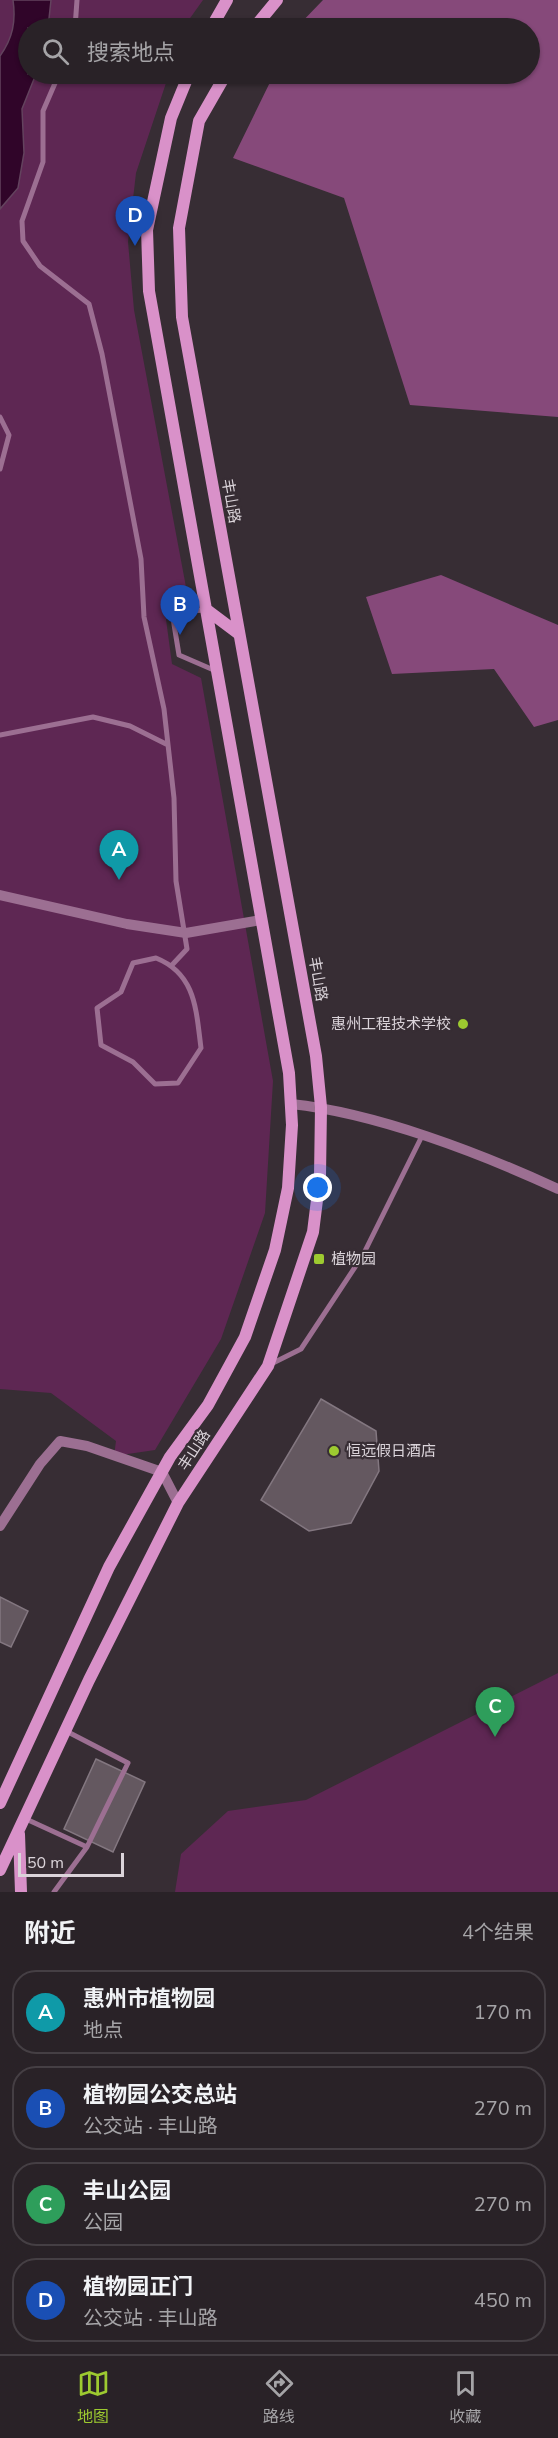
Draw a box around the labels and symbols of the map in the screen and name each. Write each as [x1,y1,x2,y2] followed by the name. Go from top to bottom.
[116,196,154,246] pin: D
[217,477,245,525] street label: 丰山路
[160,586,200,635] pin: B
[100,830,138,880] pin: A
[304,955,332,1003] street label: 丰山路
[331,1014,451,1034] place label: 惠州工程技术学校
[456,1017,470,1031] marker: 惠州工程技术学校
[303,1173,332,1202] your location
[331,1249,376,1269] place label: 植物园
[312,1252,326,1266] marker: 植物园
[173,1426,215,1474] street label: 丰山路
[346,1441,436,1461] place label: 恒远假日酒店
[327,1444,341,1458] marker: 恒远假日酒店
[476,1688,514,1737] pin: C
[18,1850,124,1878] scale bar

